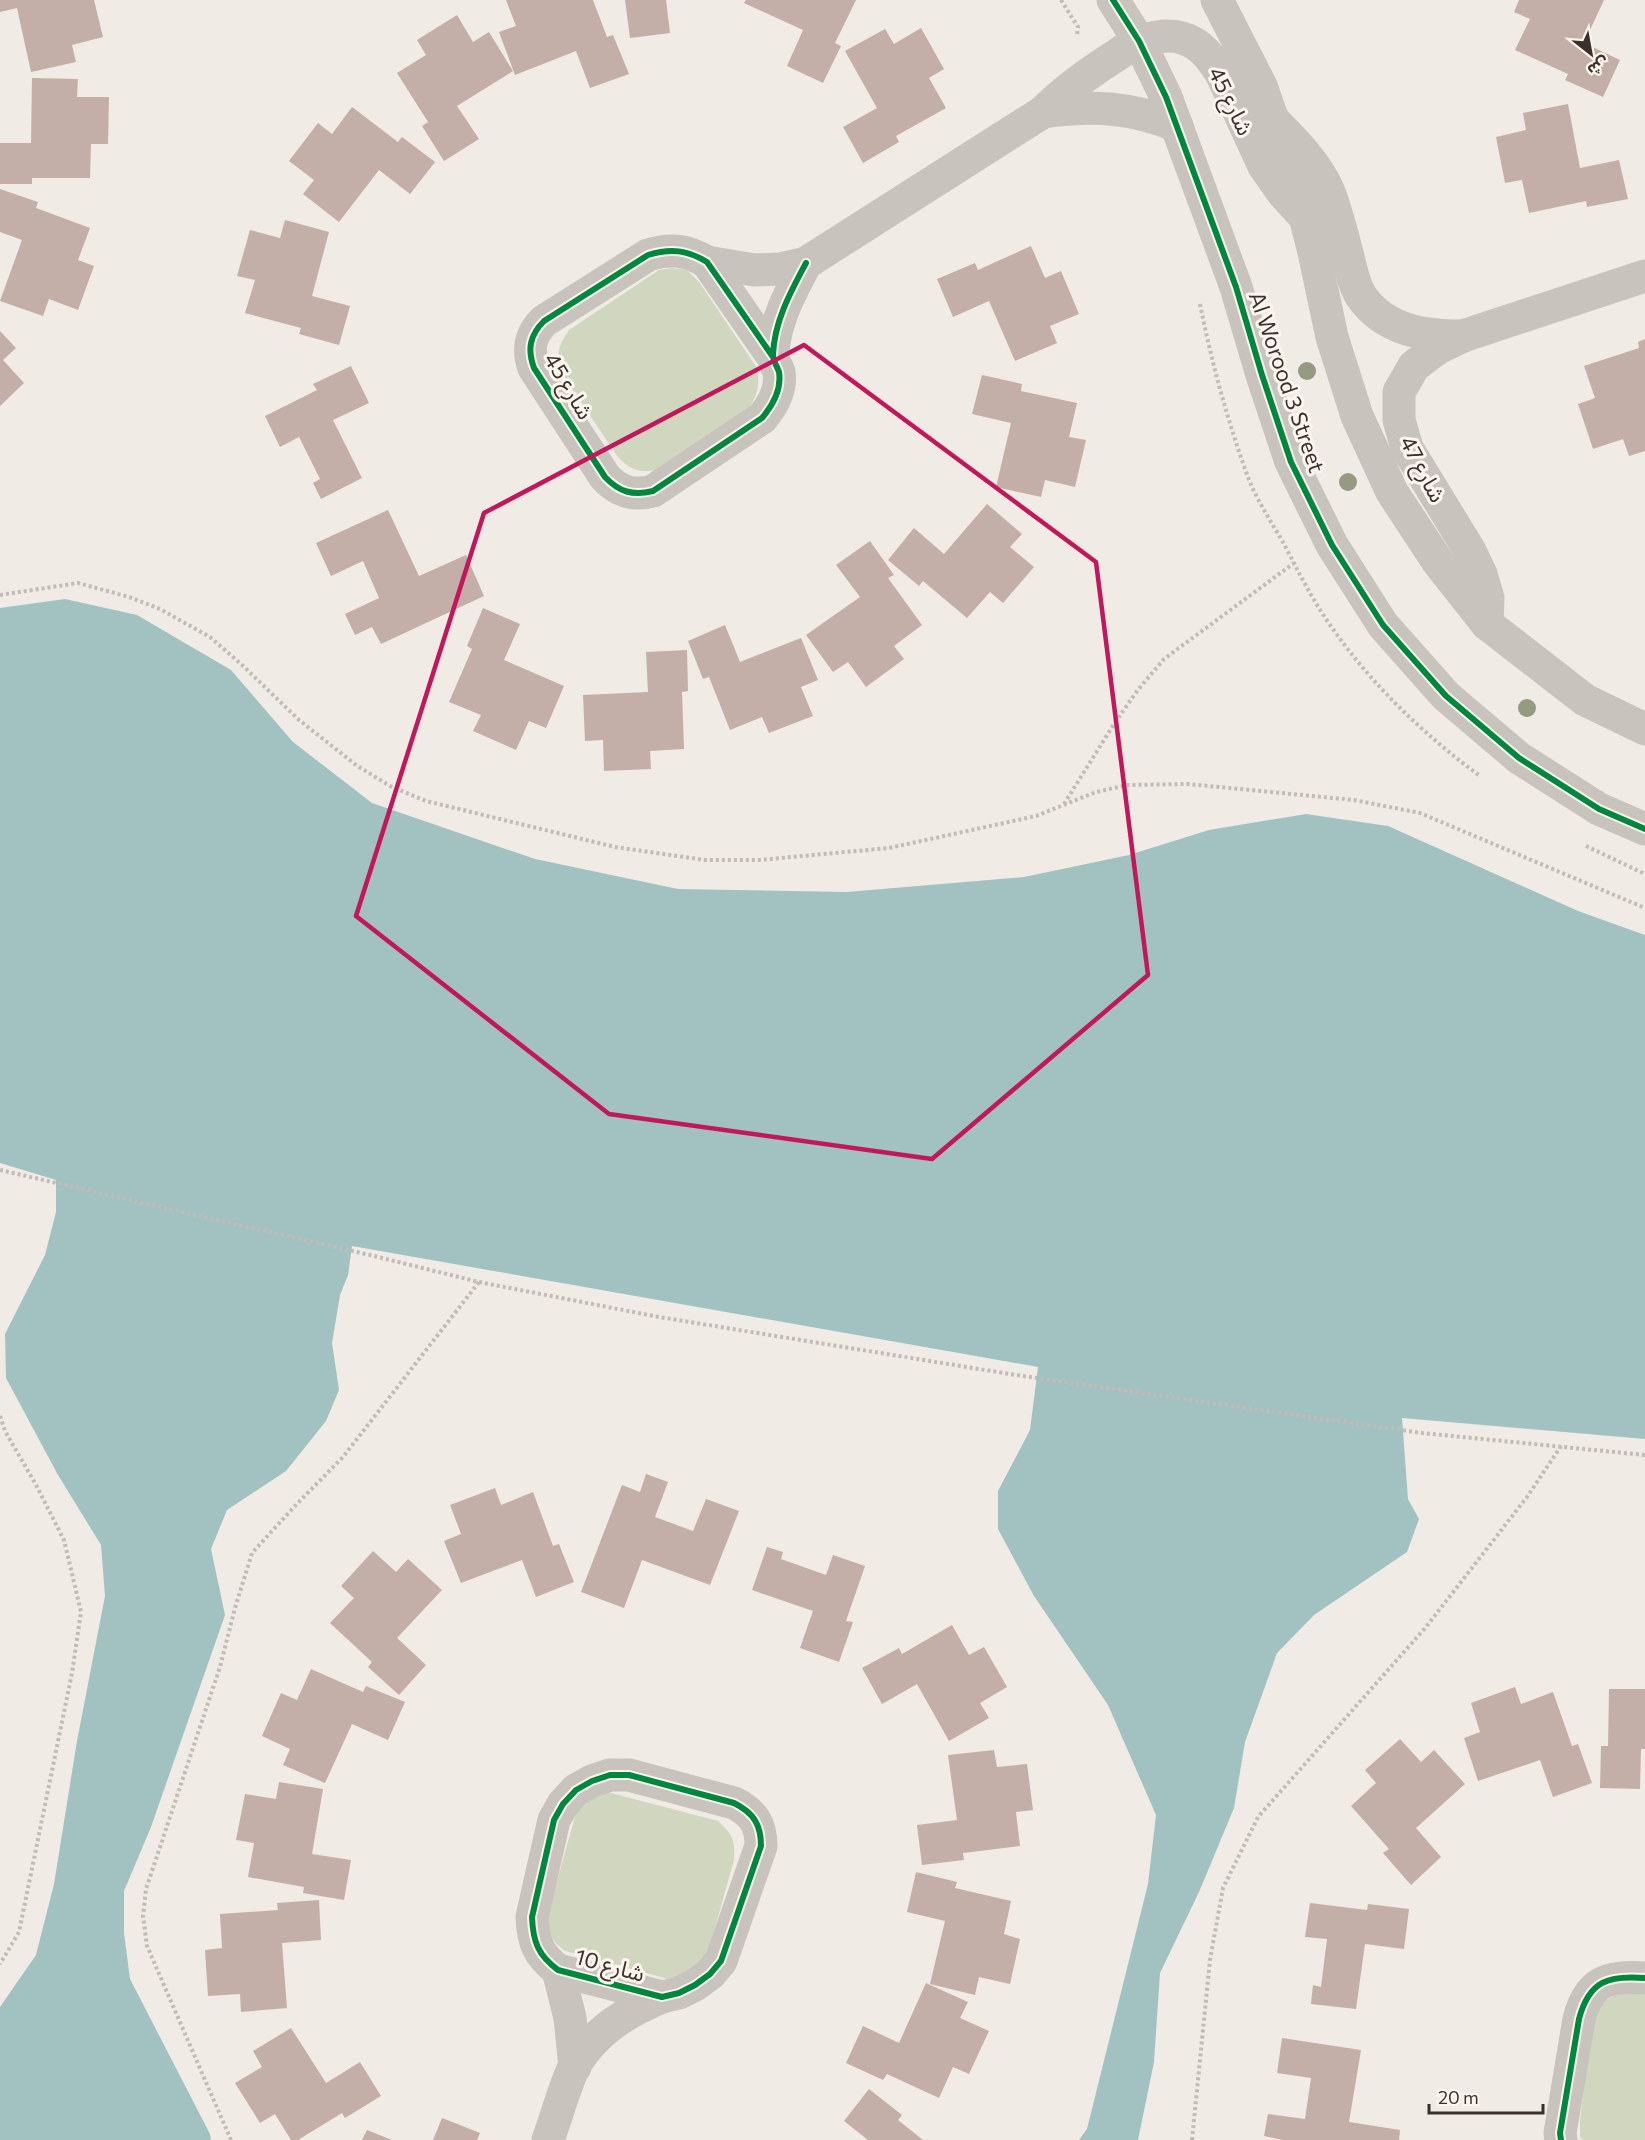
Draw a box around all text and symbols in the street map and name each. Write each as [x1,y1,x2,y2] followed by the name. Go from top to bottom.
[1561,24,1621,84] north arrow
[1584,53,1613,81] text: ش
[1200,62,1260,141] street label: شارع 45
[1244,288,1331,476] street label: Al Worood 3 Street
[536,348,600,426] street label: شارع 45
[1391,431,1452,509] street label: شارع 47
[571,1942,648,1991] street label: شارع 10
[1429,2077,1543,2115] scale bar
[1438,2086,1479,2108] text: 20 m

